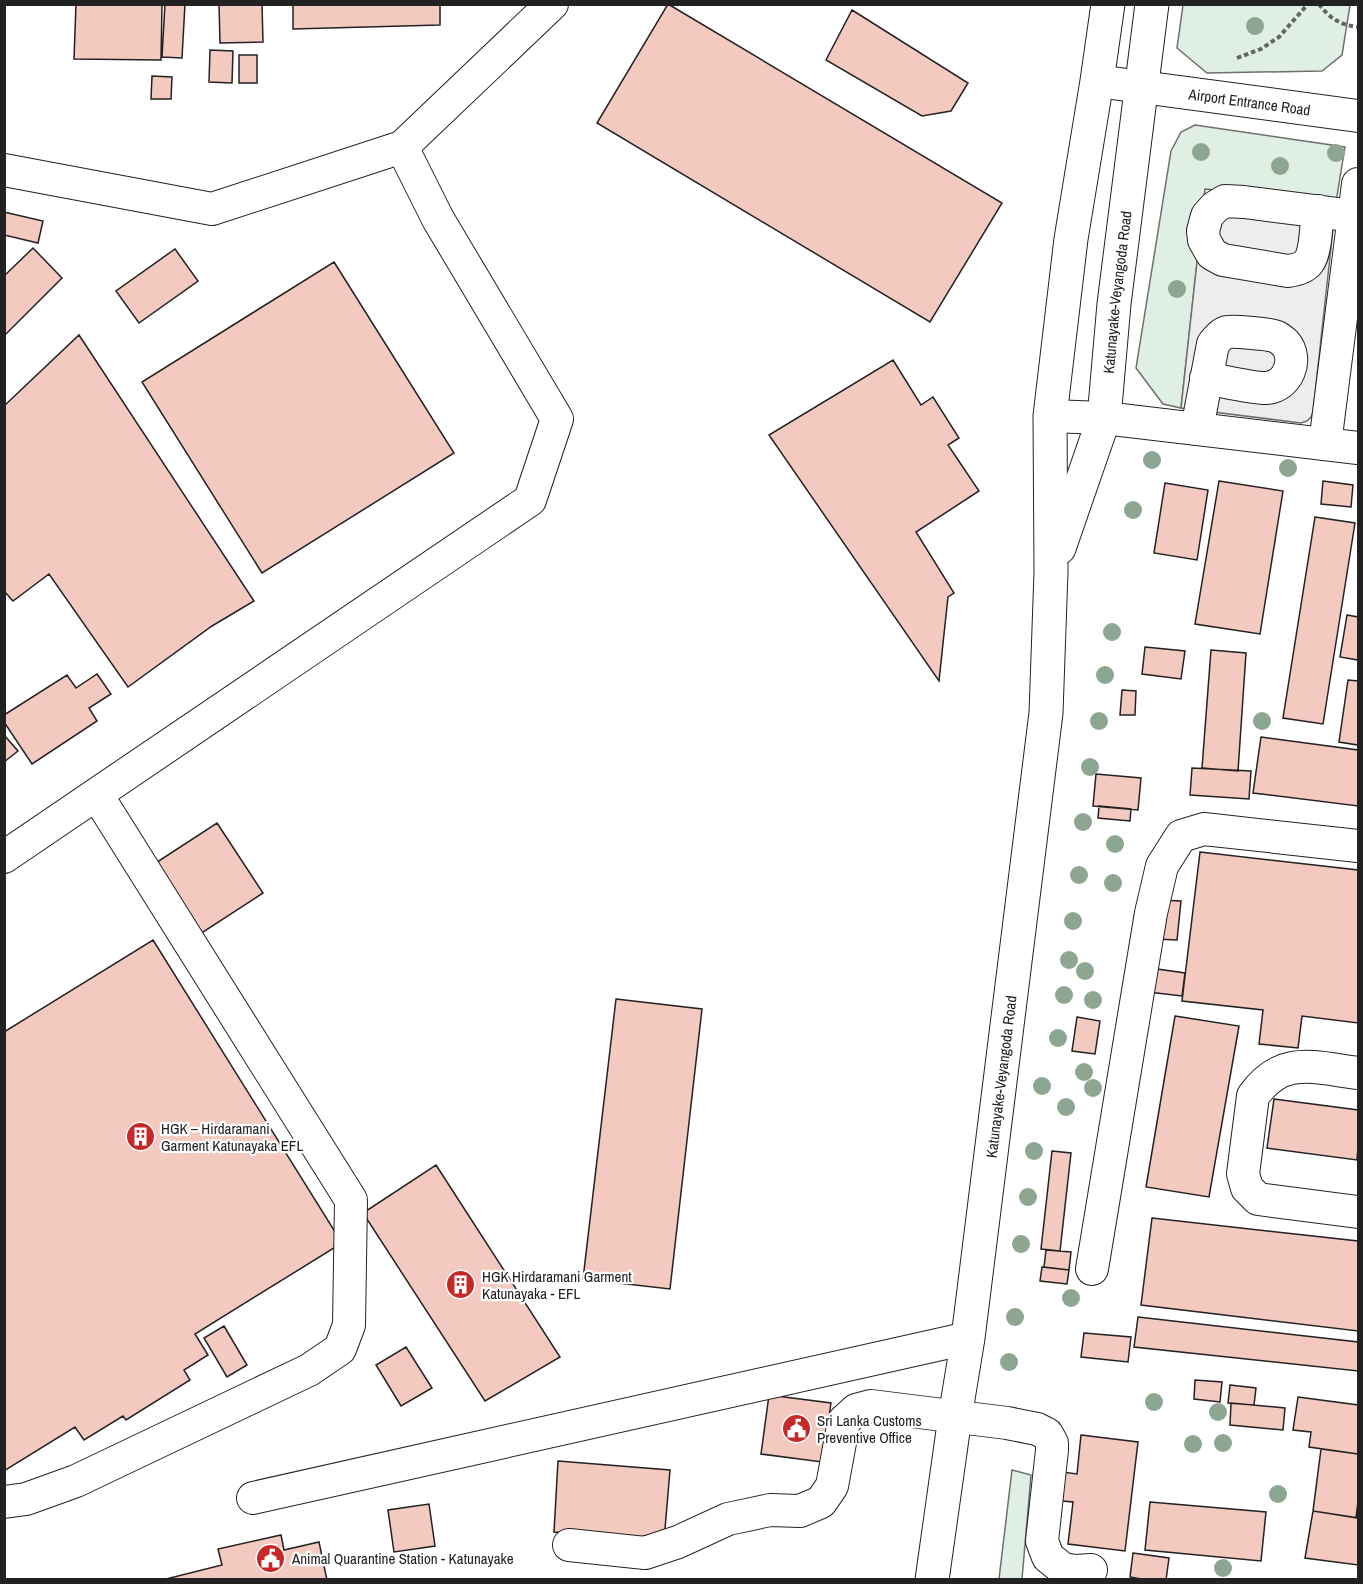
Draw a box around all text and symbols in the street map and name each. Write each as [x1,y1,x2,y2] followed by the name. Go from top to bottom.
[1187,83,1312,120] street label: Airport Entrance Road
[1097,210,1136,374] street label: Katunayake-Veyangoda Road
[980,994,1021,1159] street label: Katunayake-Veyangoda Road
[161,1118,303,1156] place label: HGK – Hirdaramani Garment Katunayaka EFL
[124,1121,156,1153] building icon: HGK – Hirdaramani Garment Katunayaka EFL
[482,1266,632,1304] place label: HGK Hirdaramani Garment Katunayaka - EFL
[445,1269,477,1301] building icon: HGK Hirdaramani Garment Katunayaka - EFL
[817,1410,922,1448] place label: Sri Lanka Customs Preventive Office
[780,1413,812,1445] public building icon: Sri Lanka Customs Preventive Office
[255,1542,287,1574] public building icon: Animal Quarantine Station - Katunayake
[291,1548,514,1569] place label: Animal Quarantine Station - Katunayake

